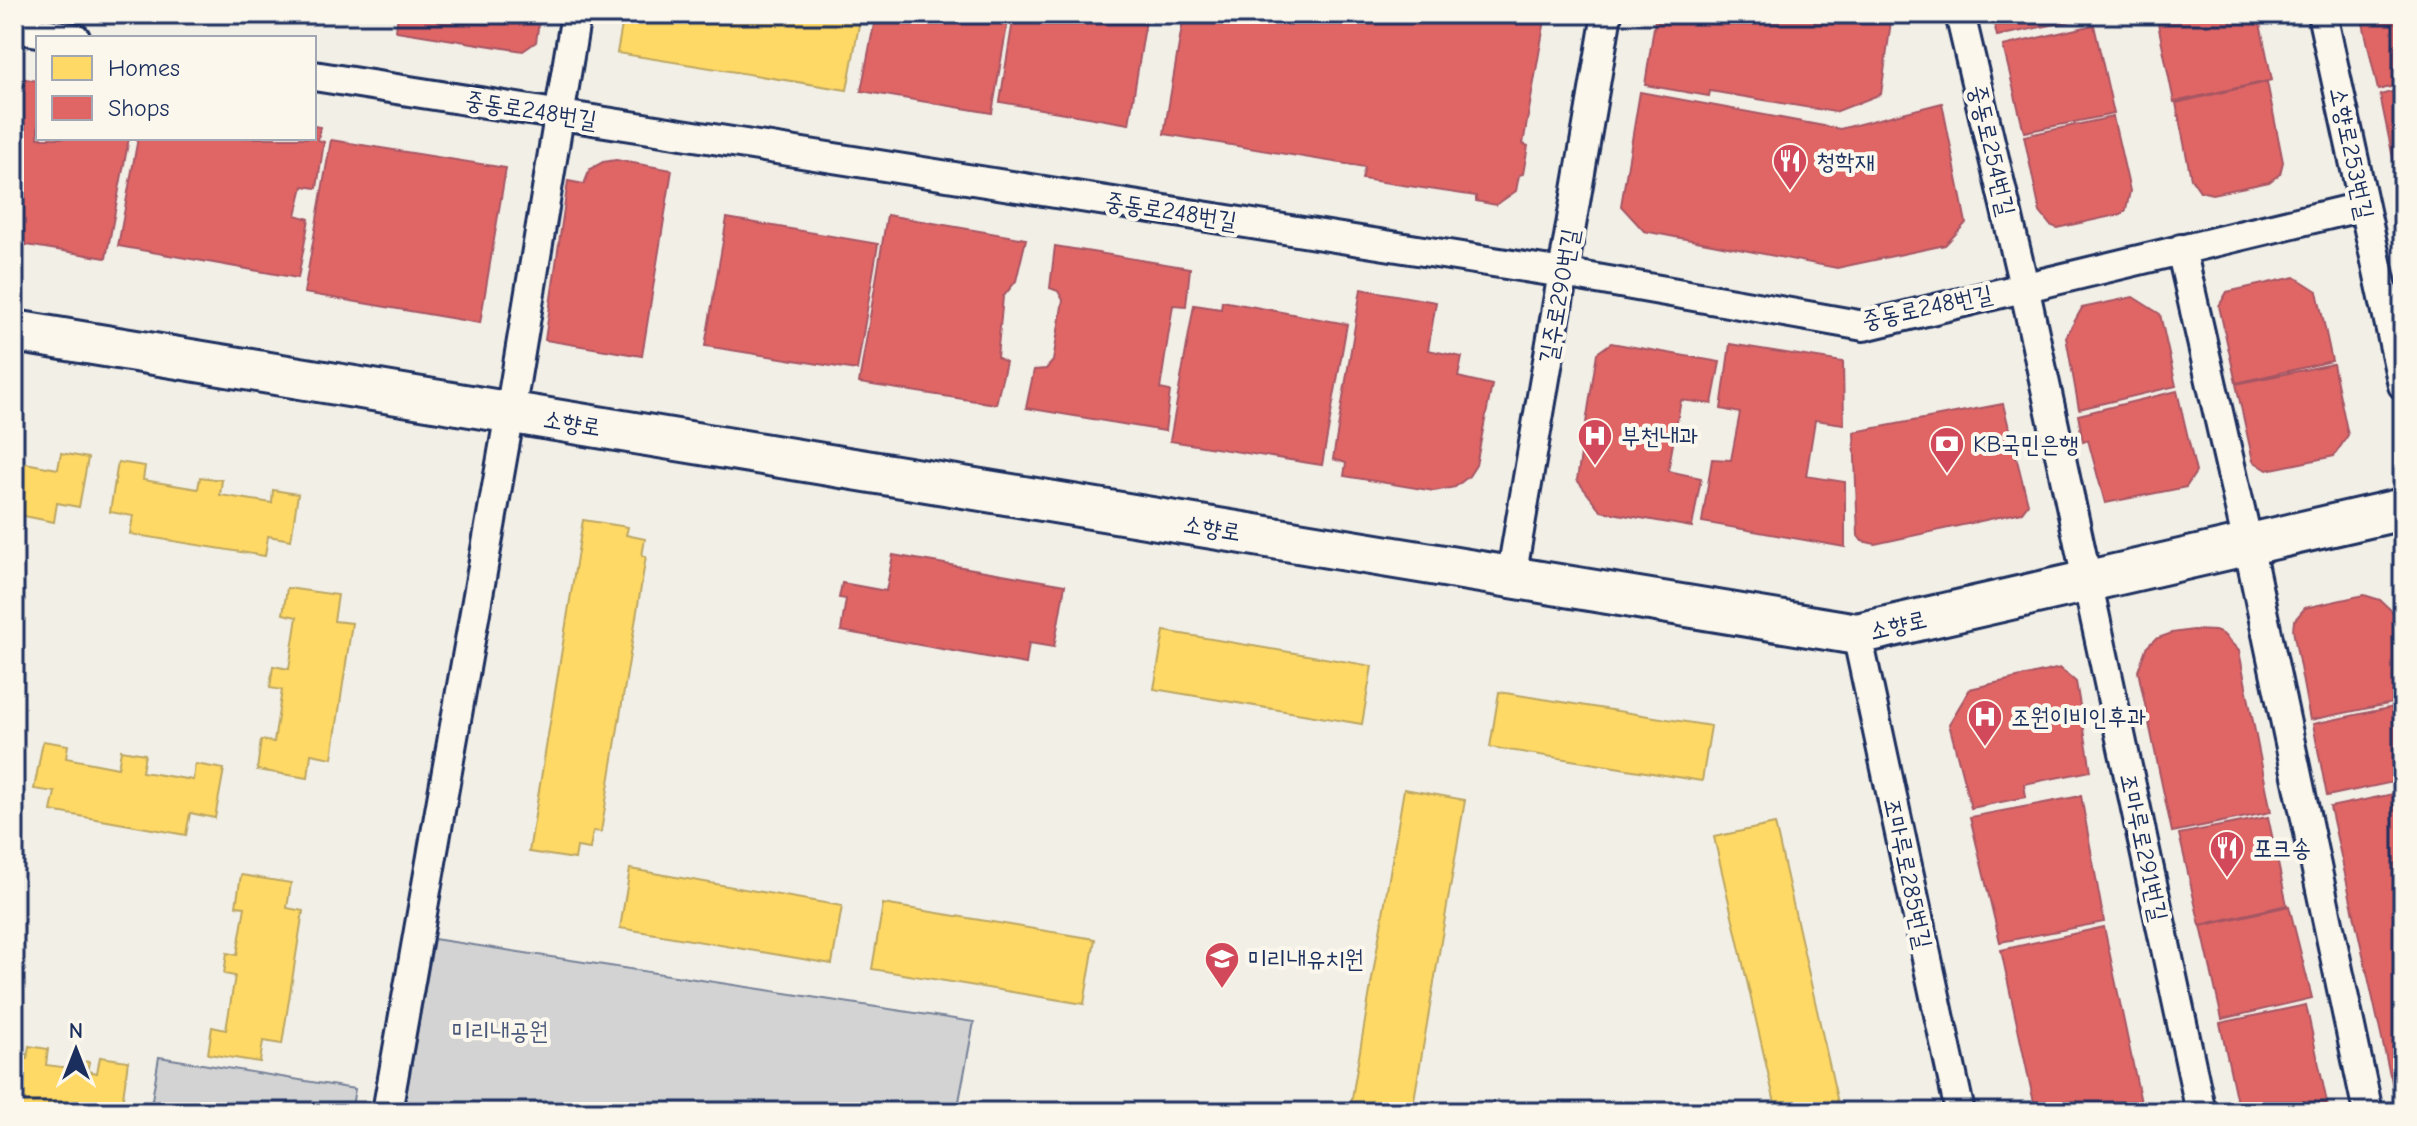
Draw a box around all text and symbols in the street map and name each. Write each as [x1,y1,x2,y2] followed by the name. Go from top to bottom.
[36,36,316,140] legend
[108,54,180,82] text: Homes
[1963,82,2021,218] street label: 중동로254번길
[2324,84,2380,222] street label: 소향로253번길
[463,86,599,134] street label: 중동로248번길
[108,94,169,122] text: Shops
[1771,142,1809,192] restaurant icon: 청학재
[1816,147,1874,175] place label: 청학재
[1103,187,1239,235] street label: 중동로248번길
[1533,226,1585,366] street label: 길주로290번길
[1859,279,1995,335] street label: 중동로248번길
[541,405,603,441] street label: 소향로
[1576,417,1614,467] hospital icon: 부천내과
[1621,422,1698,450] place label: 부천내과
[1928,425,1966,475] bank icon: KB국민은행
[1973,430,2079,458] place label: KB국민은행
[1181,510,1243,546] street label: 소향로
[1867,605,1929,645] street label: 소향로
[1966,698,2004,748] hospital icon: 조원이비인후과
[2011,703,2146,731] place label: 조원이비인후과
[2115,770,2173,924] street label: 조마루로291번길
[1878,795,1938,951] street label: 조마루로285번길
[2208,829,2246,879] restaurant icon: 포크송
[2253,834,2311,862] place label: 포크송
[1203,940,1241,990] school or university icon: 미리내유치원
[1248,945,1364,973] place label: 미리내유치원
[36,1010,116,1090] north arrow
[452,1017,548,1045] park label: 미리내공원
[69,1018,83,1044] text: N

